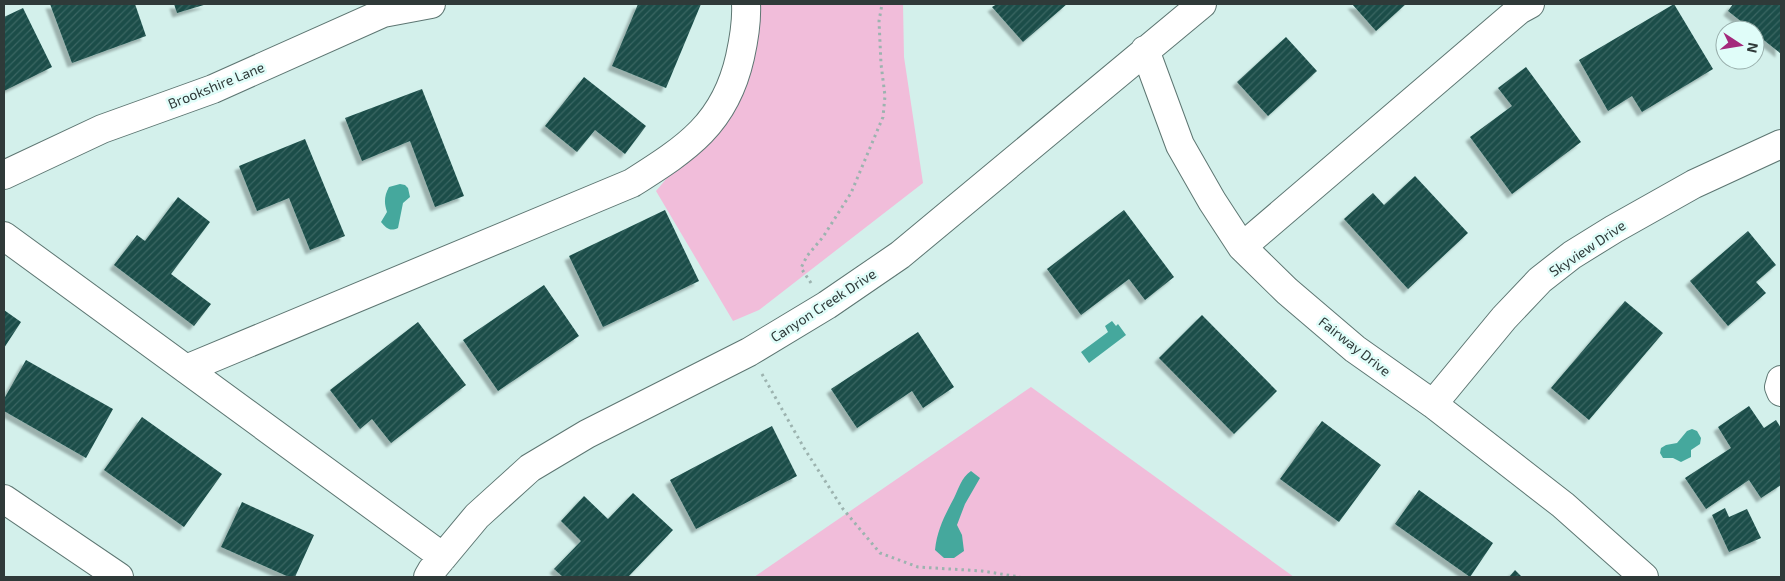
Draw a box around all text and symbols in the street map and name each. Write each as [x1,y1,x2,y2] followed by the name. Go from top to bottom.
[1715,20,1765,70] north arrow
[1744,41,1763,55] text: N
[165,58,267,112] street label: Brookshire Lane
[1546,216,1628,280] street label: Skyview Drive
[767,265,879,345] street label: Canyon Creek Drive
[1316,313,1394,379] street label: Fairway Drive

